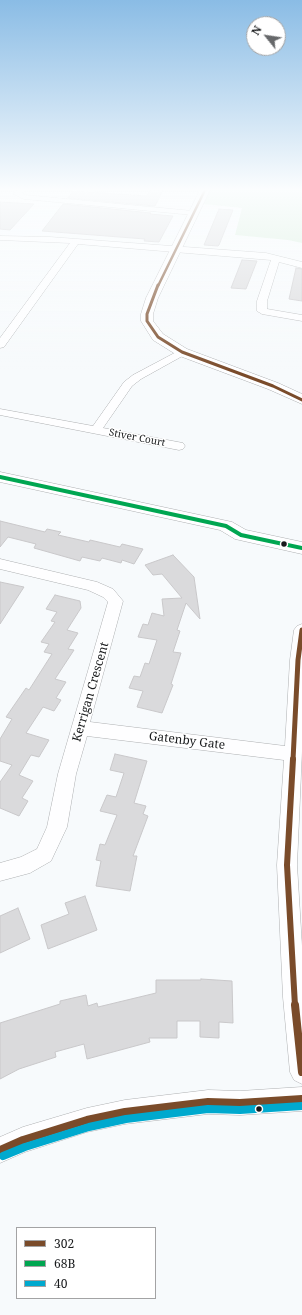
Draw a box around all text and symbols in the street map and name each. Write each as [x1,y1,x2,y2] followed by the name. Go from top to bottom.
[246,16,286,56] north arrow
[247,23,265,38] text: N
[108,427,166,449] street label: Stiver Court
[279,539,289,549] unlabelled marker
[70,641,112,743] street label: Kerrigan Crescent
[148,729,226,753] street label: Gatenby Gate
[254,1104,264,1114] unlabelled marker
[16,1227,156,1299] legend
[54,1235,74,1252] text: 302
[54,1255,75,1272] text: 68B
[54,1275,67,1292] text: 40

